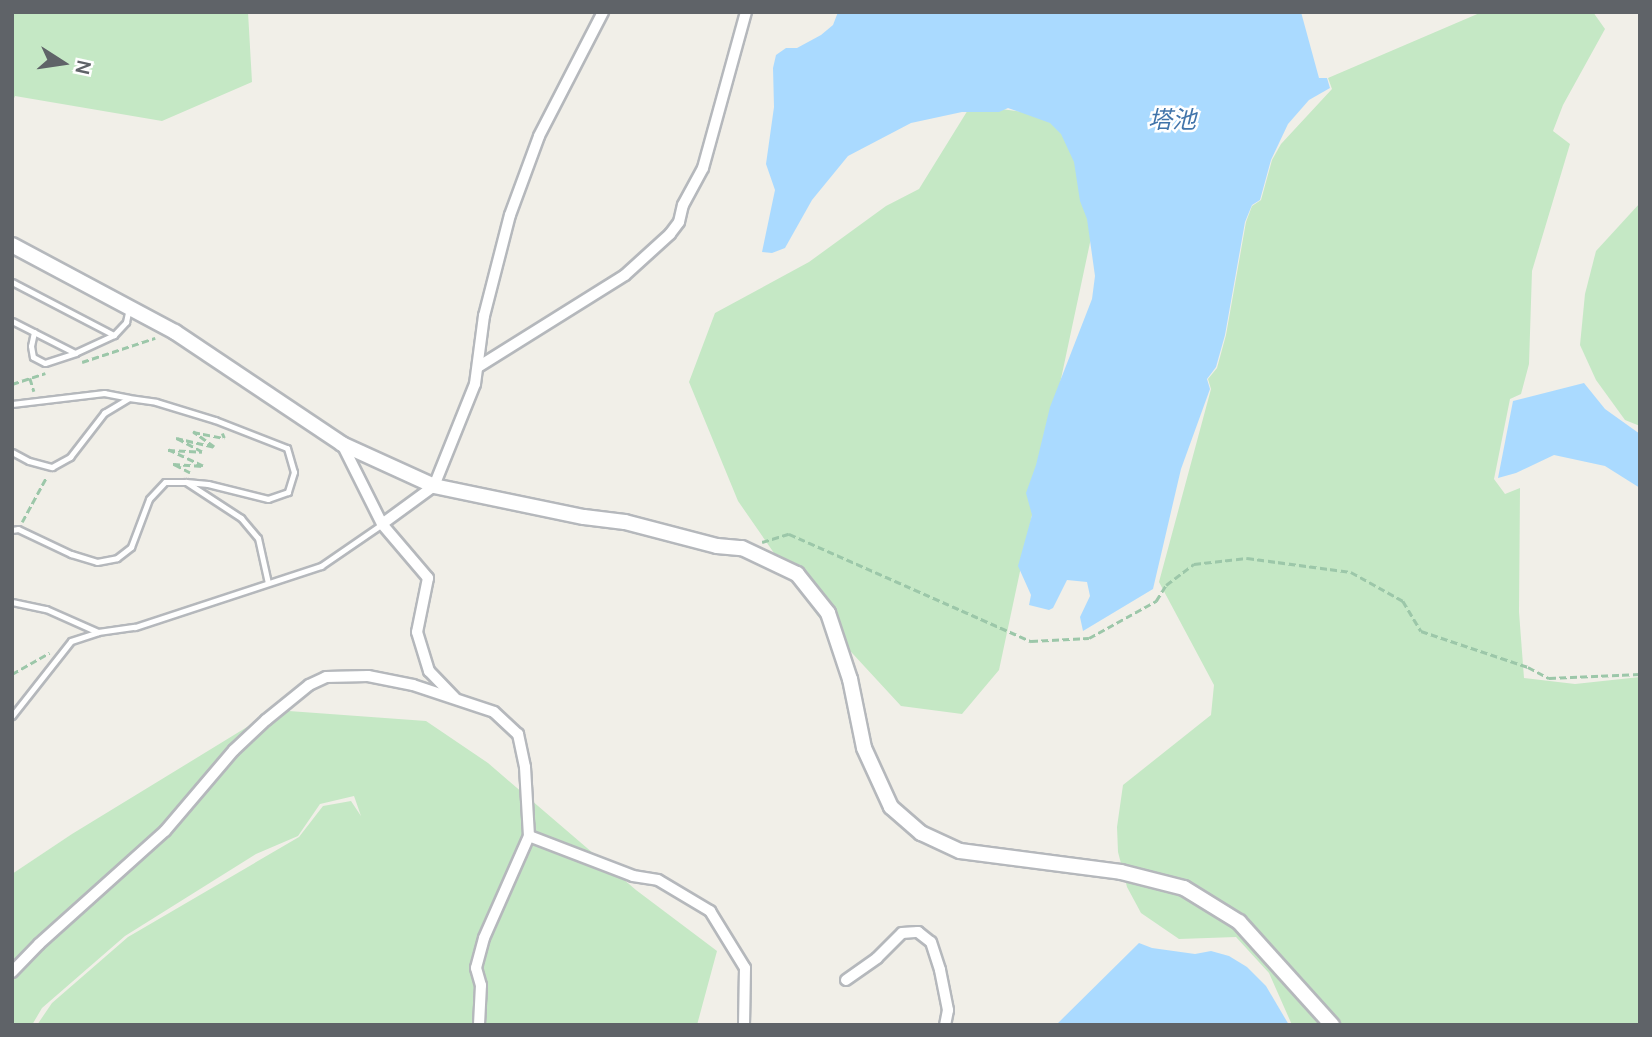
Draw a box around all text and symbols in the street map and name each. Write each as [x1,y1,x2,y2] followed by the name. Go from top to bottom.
[28,28,98,98] north arrow
[69,58,98,77] text: N
[1148,105,1196,133] water label: 塔池

